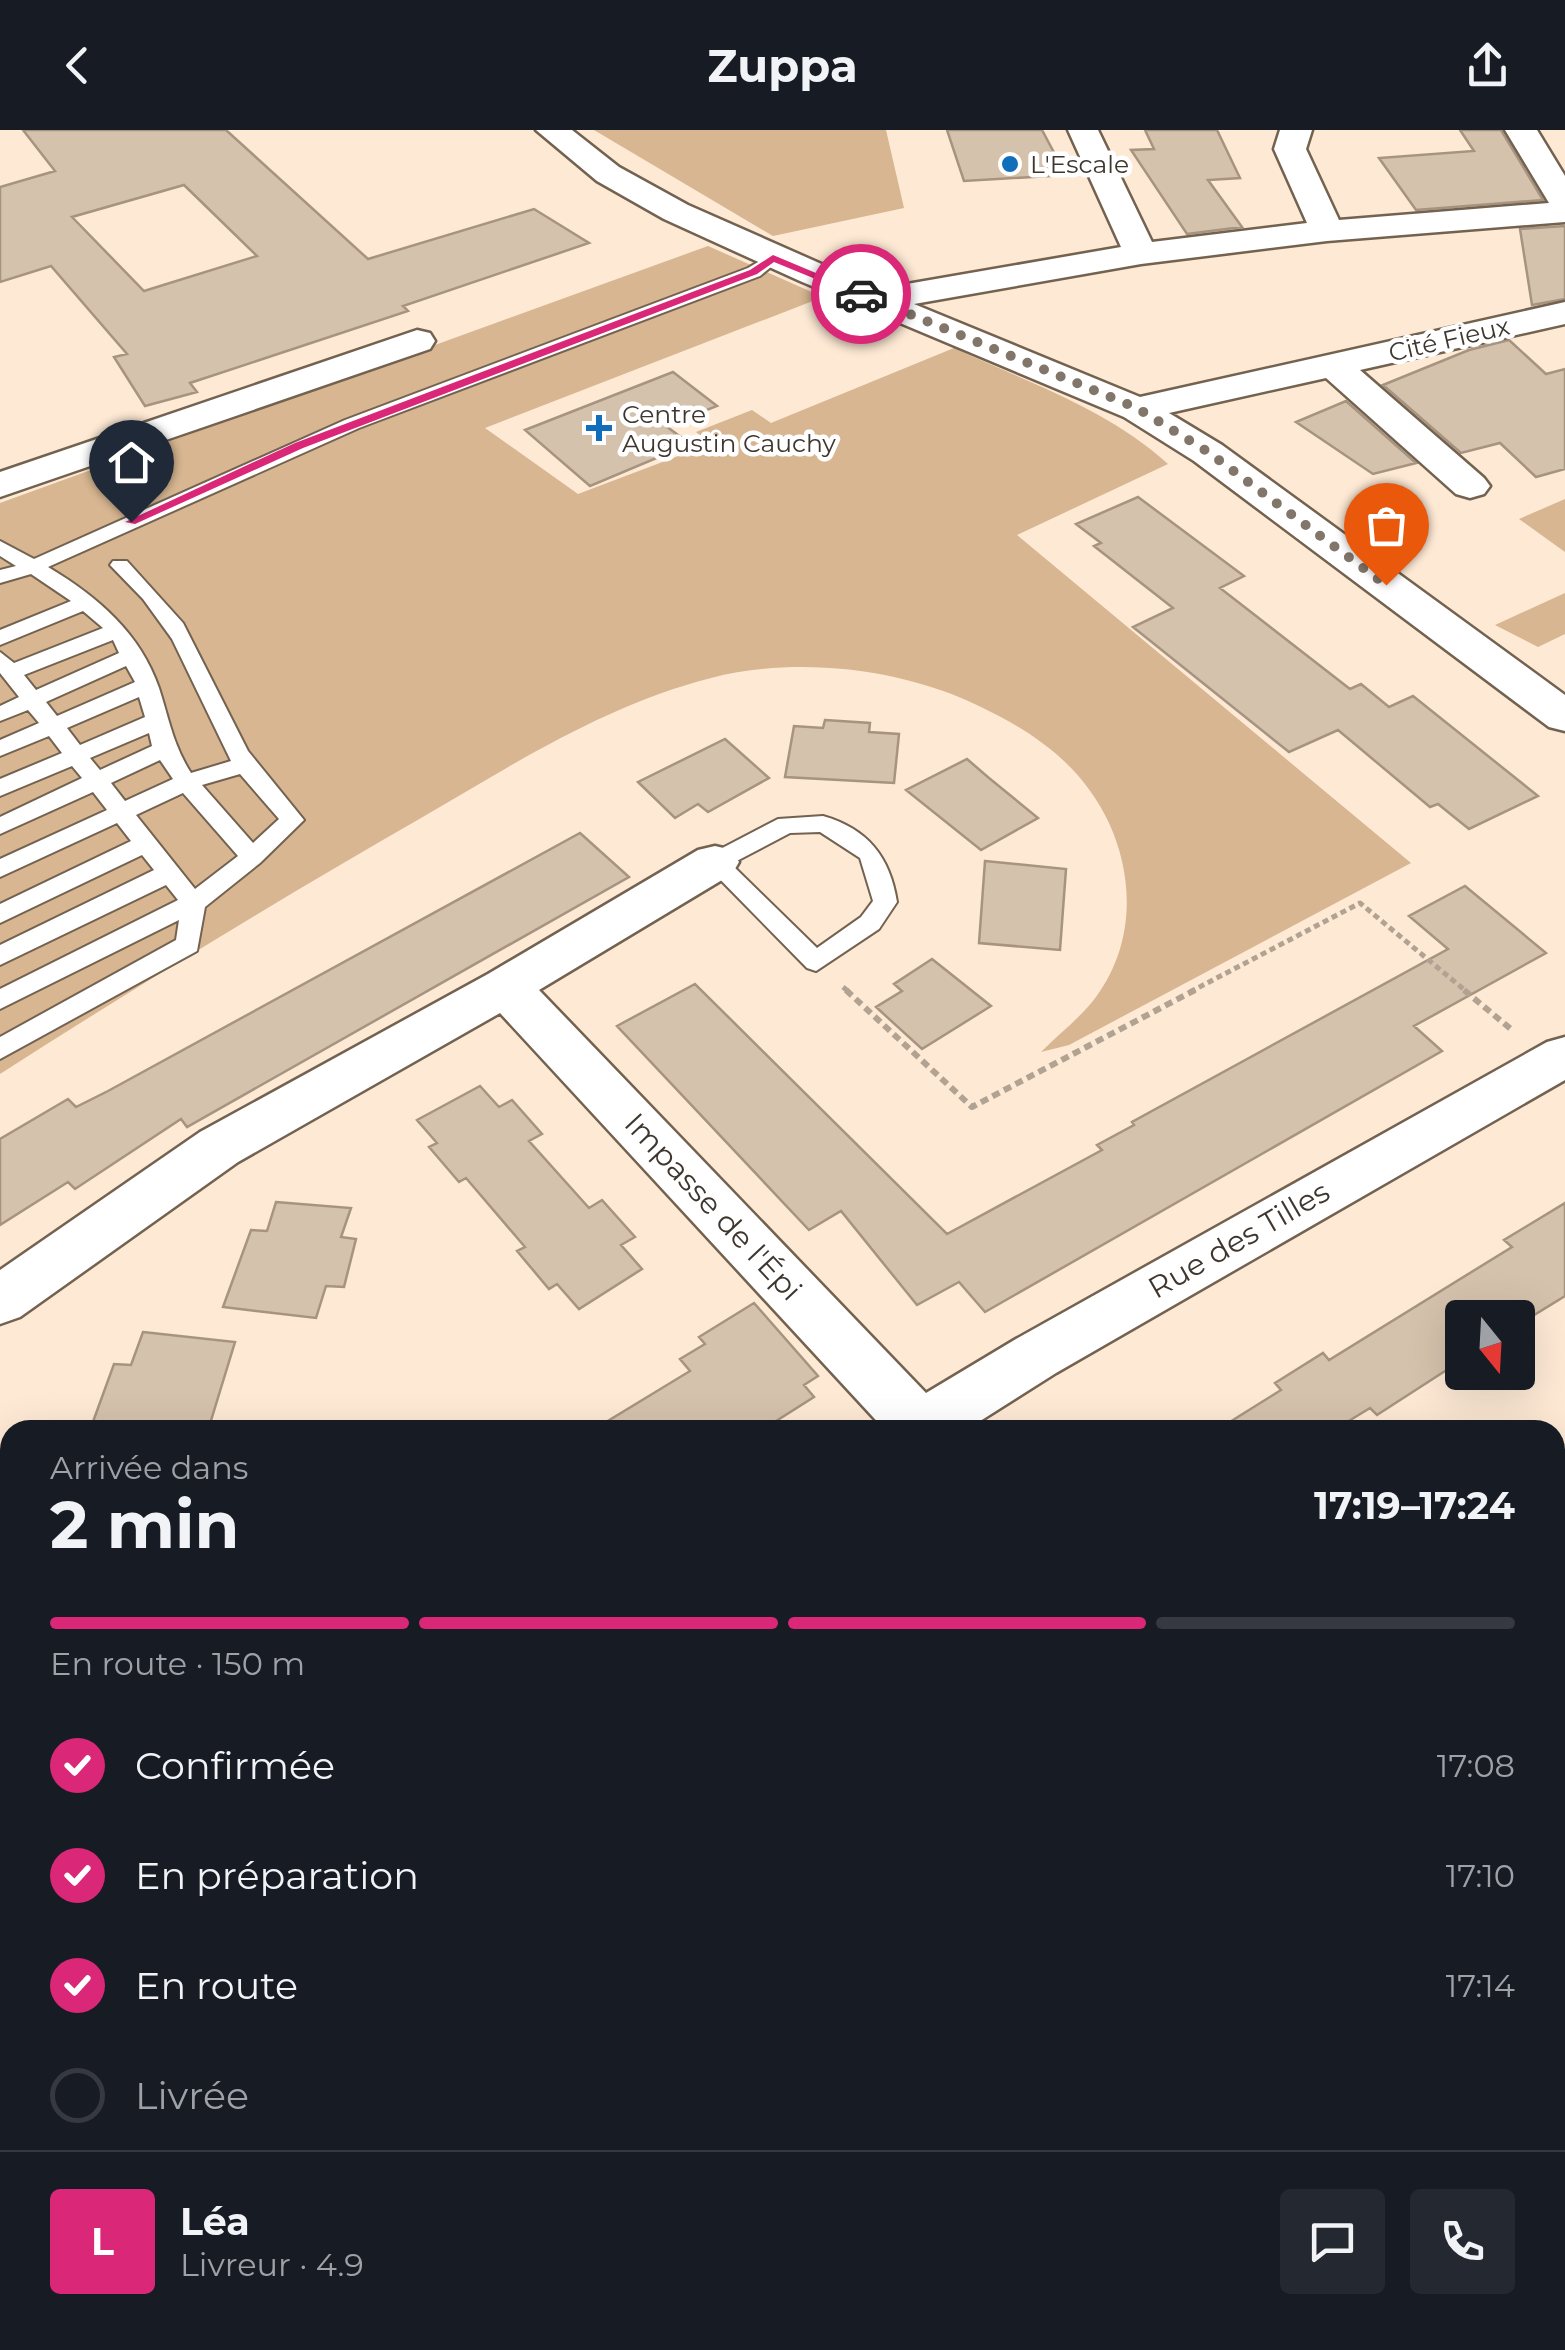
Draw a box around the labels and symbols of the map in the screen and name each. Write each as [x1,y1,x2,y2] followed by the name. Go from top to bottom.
[1030,149,1129,179] place label: L'Escale
[999,153,1021,175] marker: L'Escale
[811,244,911,344] courier
[1386,311,1512,367] street label: Cité Fieux
[622,399,836,458] place label: Centre Augustin Cauchy
[586,415,612,441] marker: Centre Augustin Cauchy
[89,420,174,523] pin
[1344,483,1429,586] pin
[617,1105,810,1308] street label: Impasse de l'Épi
[1142,1173,1336,1306] street label: Rue des Tilles
[1445,1300,1535,1390] north arrow

